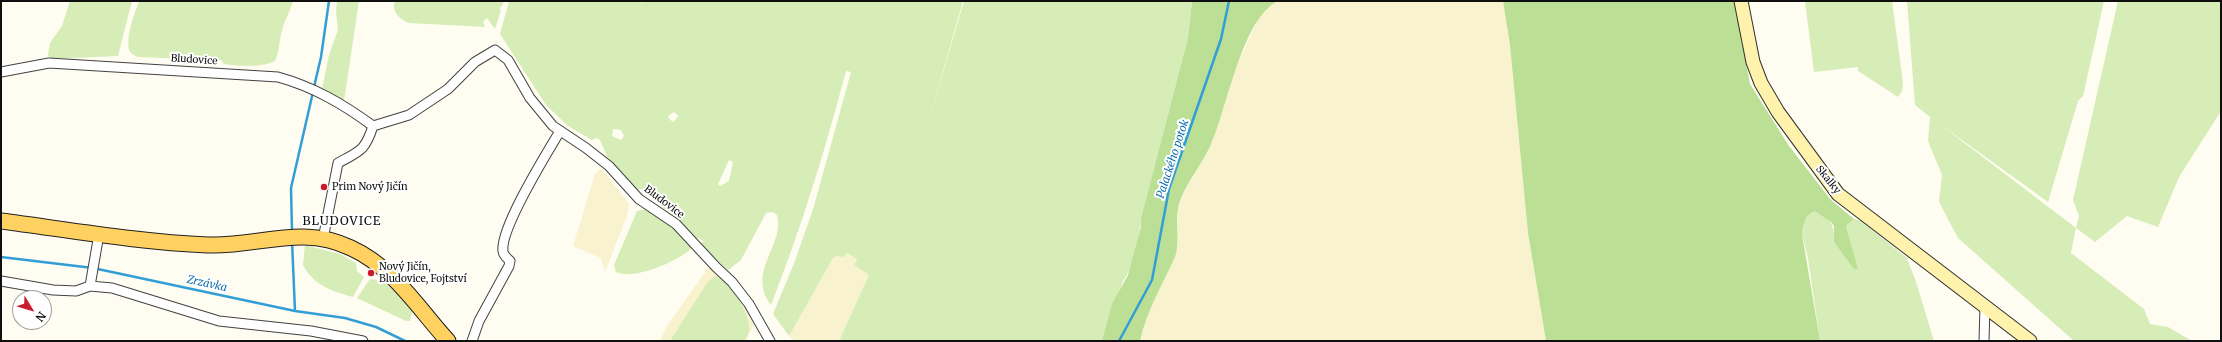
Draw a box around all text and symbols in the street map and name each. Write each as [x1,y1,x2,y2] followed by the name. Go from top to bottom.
[170,52,218,68] street label: Bludovice
[1154,118,1192,200] water label: Palackého potok
[1813,163,1843,197] street label: Skalky
[332,181,408,193] place label: Prim Nový Jičín
[319,182,329,192] marker: Prim Nový Jičín
[642,183,686,221] street label: Bludovice
[303,215,381,229] district label: BLUDOVICE
[379,261,467,284] place label: Nový Jičín, Bludovice, Fojtství
[366,268,376,278] marker: Nový Jičín, Bludovice, Fojtství
[186,273,228,295] water label: Zrzávka
[12,290,52,330] north arrow
[32,309,49,325] text: N

